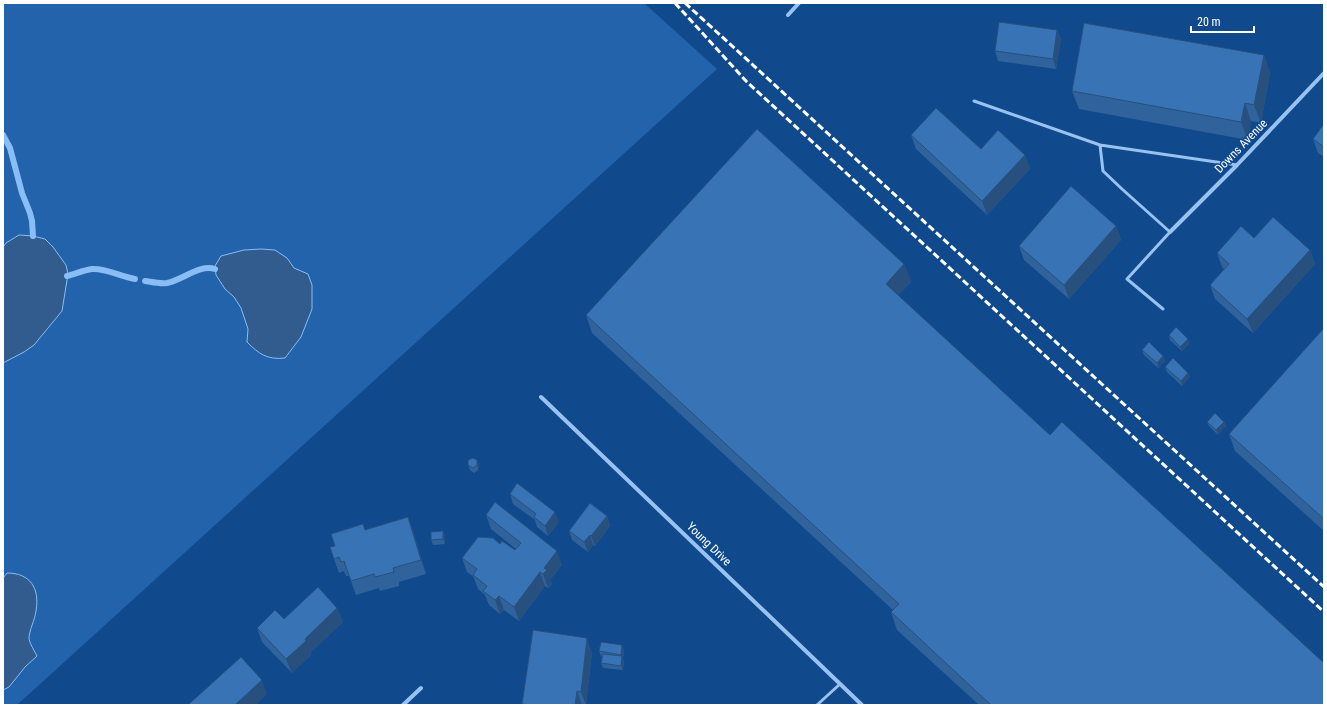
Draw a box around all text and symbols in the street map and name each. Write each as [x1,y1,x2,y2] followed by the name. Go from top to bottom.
[1191,8,1254,34] scale bar
[1197,15,1221,29] text: 20 m
[1212,116,1270,176] street label: Downs Avenue
[684,519,734,569] street label: Young Drive

